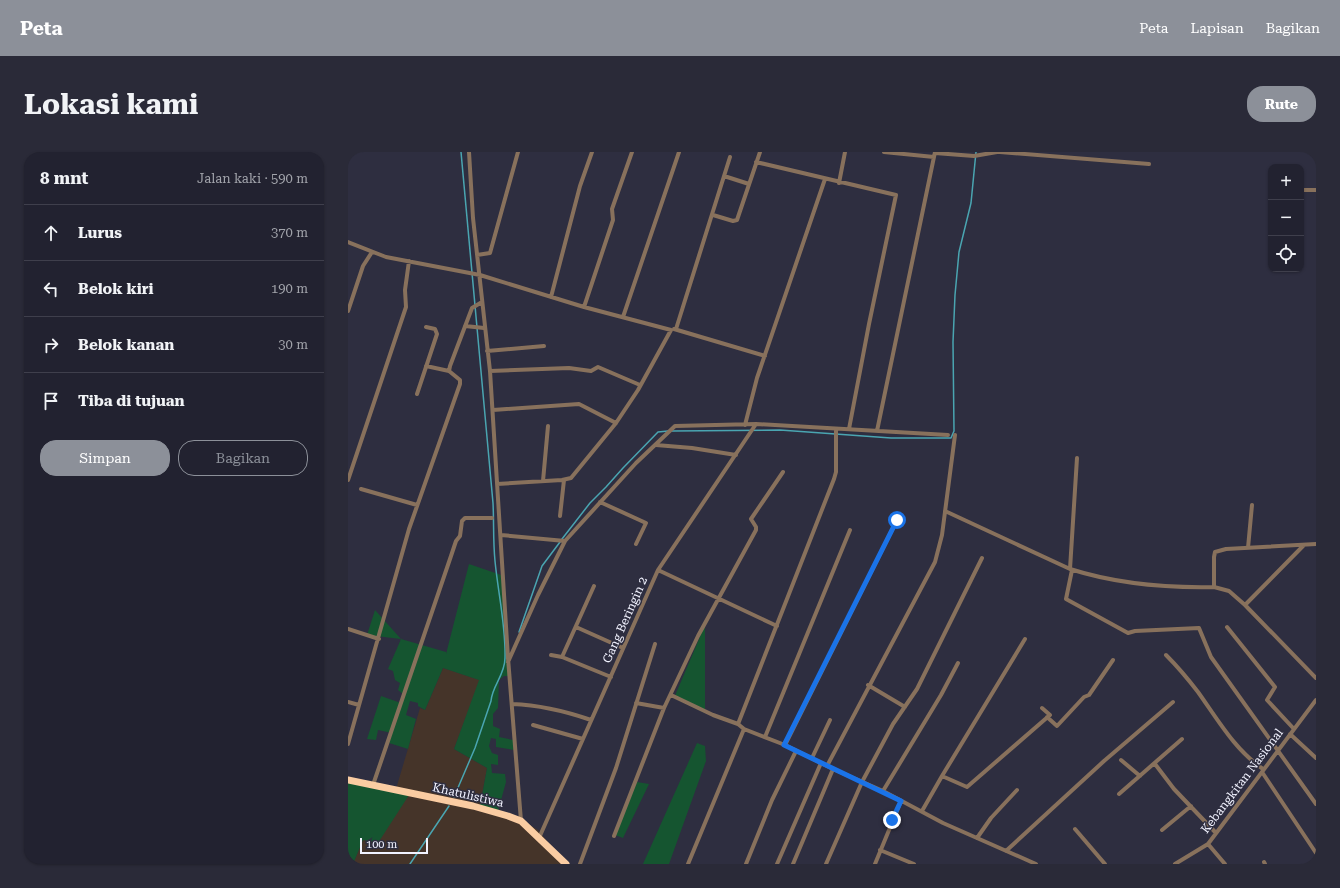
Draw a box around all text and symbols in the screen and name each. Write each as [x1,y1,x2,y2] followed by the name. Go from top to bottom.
[20,17,63,40] text: Peta
[1139,20,1168,36] text: Peta
[1190,20,1244,36] text: Lapisan
[1266,20,1320,36] text: Bagikan
[1247,86,1316,122] button: Rute
[24,88,198,121] text: Lokasi kami
[1268,164,1304,272] map controls
[1268,164,1304,200] button: +
[40,168,89,188] text: 8 mnt
[197,171,308,186] text: Jalan kaki · 590 m
[1268,200,1304,236] button: −
[40,222,62,244] icon: ahead
[78,224,122,242] text: Lurus
[271,225,308,240] text: 370 m
[1268,236,1304,272] button: locate
[40,278,62,300] icon: left
[78,280,154,298] text: Belok kiri
[271,281,308,296] text: 190 m
[40,334,62,356] icon: right
[78,336,174,354] text: Belok kanan
[278,337,308,352] text: 30 m
[40,390,62,412] icon: arrive
[78,392,185,410] text: Tiba di tujuan
[40,440,170,476] button: Simpan
[178,440,308,476] button: Bagikan
[888,511,906,529] route start
[600,574,650,665] street label: Gang Beringin 2
[1198,726,1286,836] street label: Kebangkitan Nasional
[431,780,505,810] street label: Khatulistiwa
[883,811,901,829] route end
[360,836,428,855] scale bar
[366,838,397,851] text: 100 m

